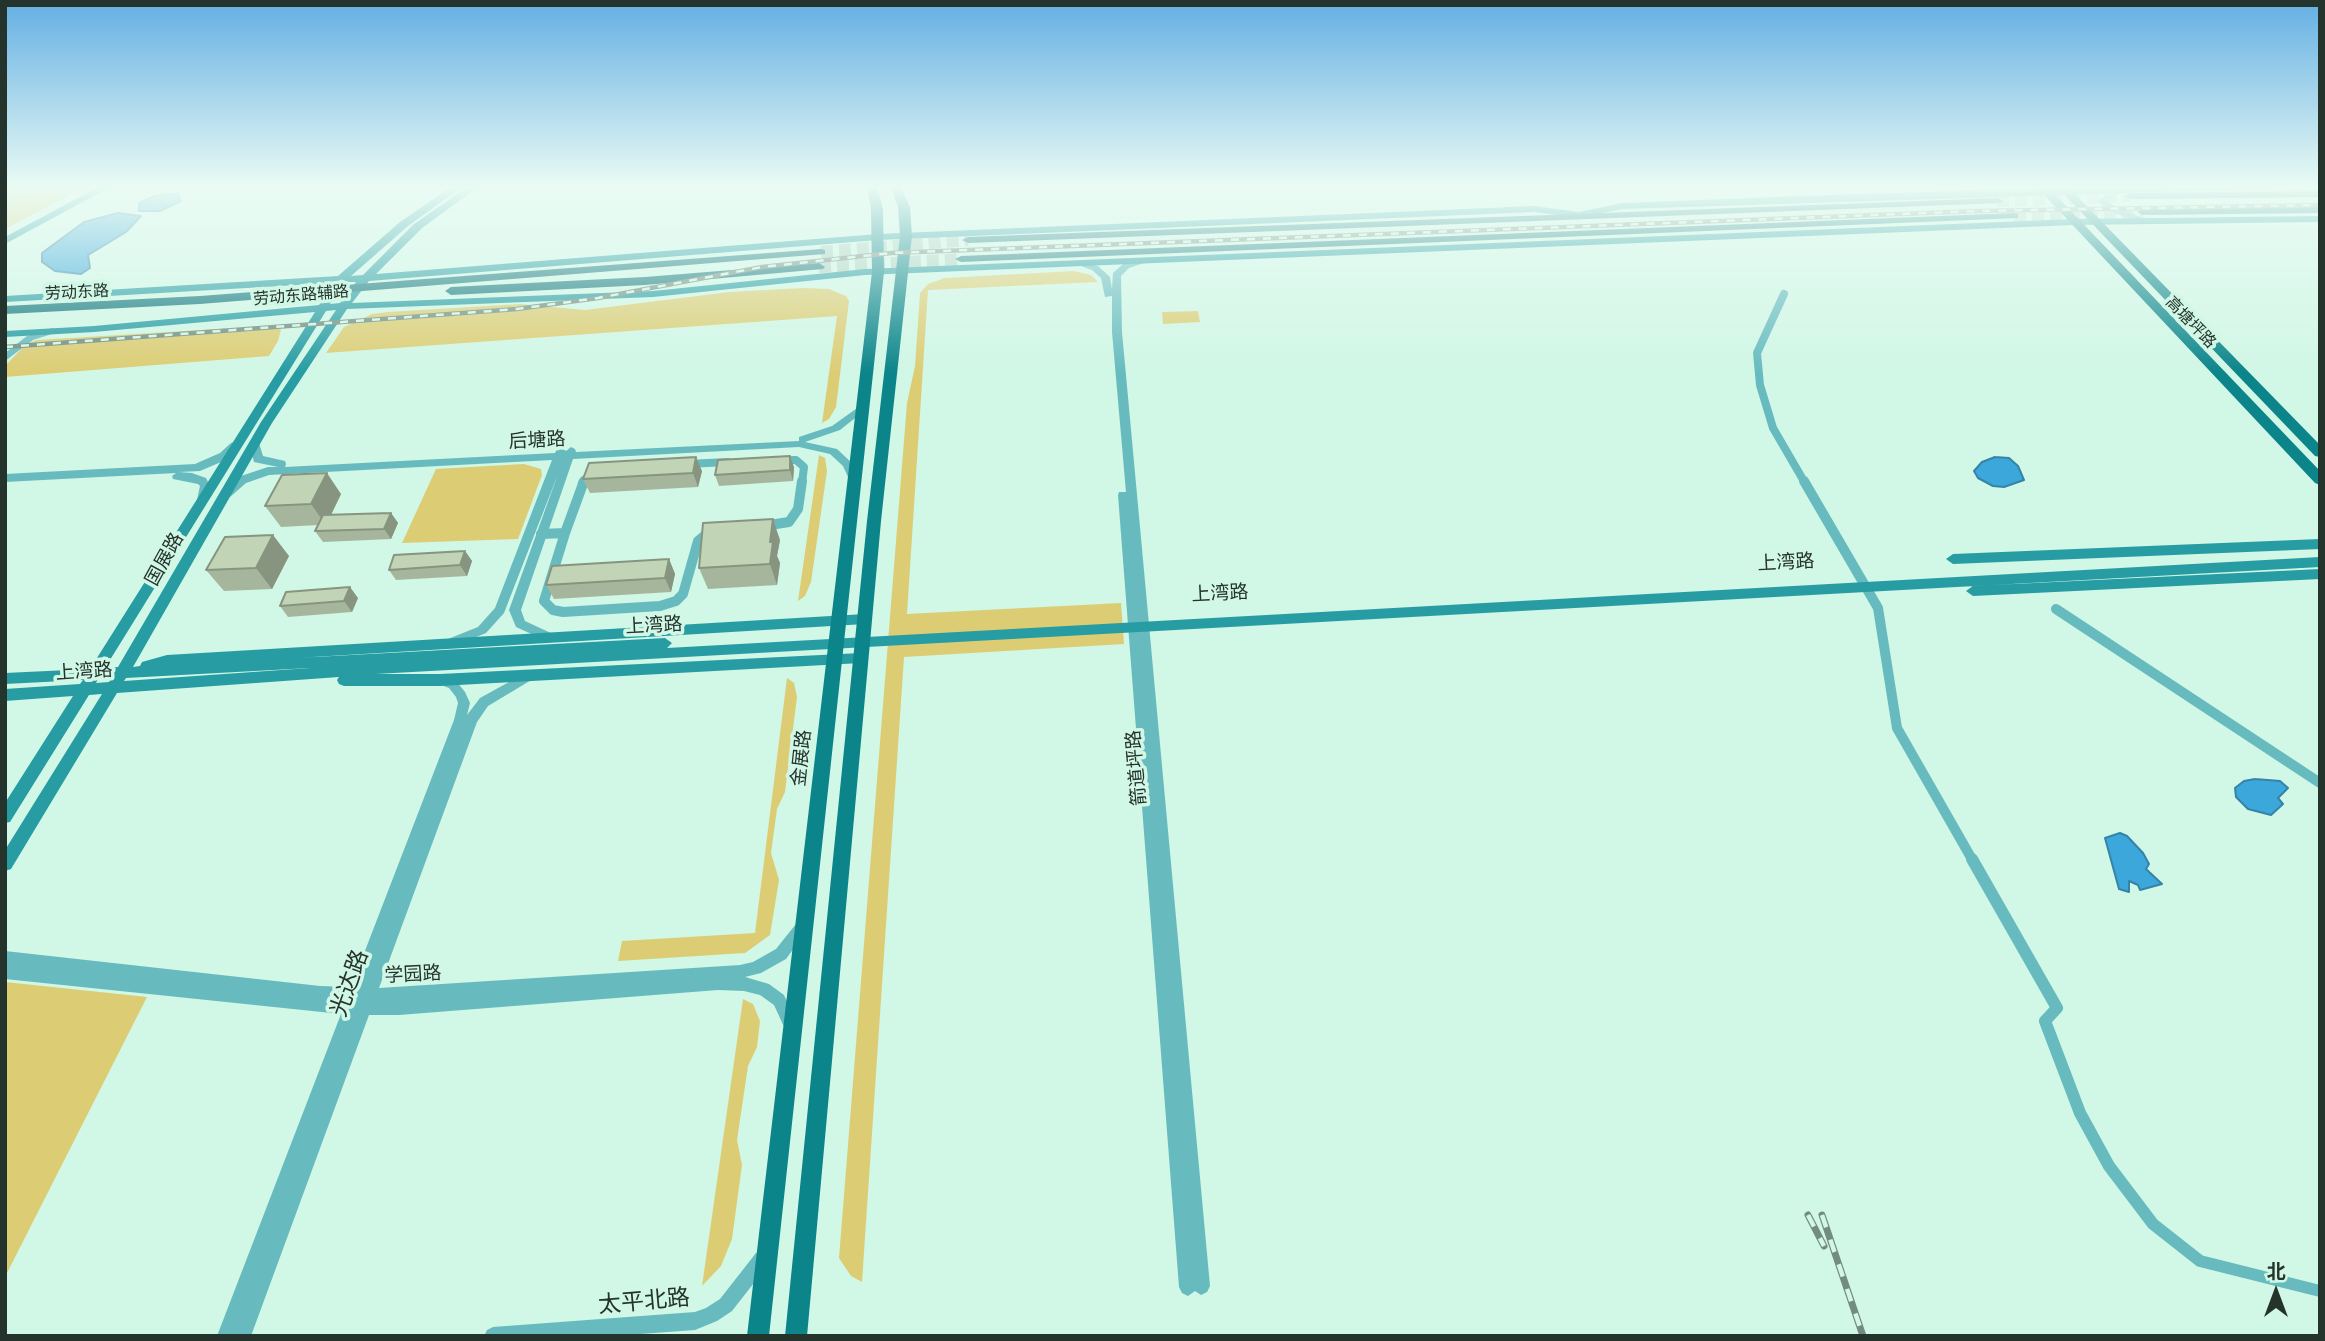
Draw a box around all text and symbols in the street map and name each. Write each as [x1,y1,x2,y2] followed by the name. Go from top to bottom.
[45,281,109,303] street label: 劳动东路
[252,281,350,309] street label: 劳动东路辅路
[2162,292,2220,352] street label: 高塘坪路
[508,427,566,453] street label: 后塘路
[140,529,188,589] street label: 国展路
[1757,549,1815,575] street label: 上湾路
[1191,580,1249,606] street label: 上湾路
[625,612,683,638] street label: 上湾路
[55,658,113,684] street label: 上湾路
[787,728,815,788] street label: 金展路
[1121,729,1151,807] street label: 箭道坪路
[324,946,374,1020] street label: 光达路
[384,961,442,987] street label: 学园路
[2241,1257,2311,1327] north arrow
[2266,1259,2286,1282] text: 北
[597,1283,691,1319] street label: 太平北路

